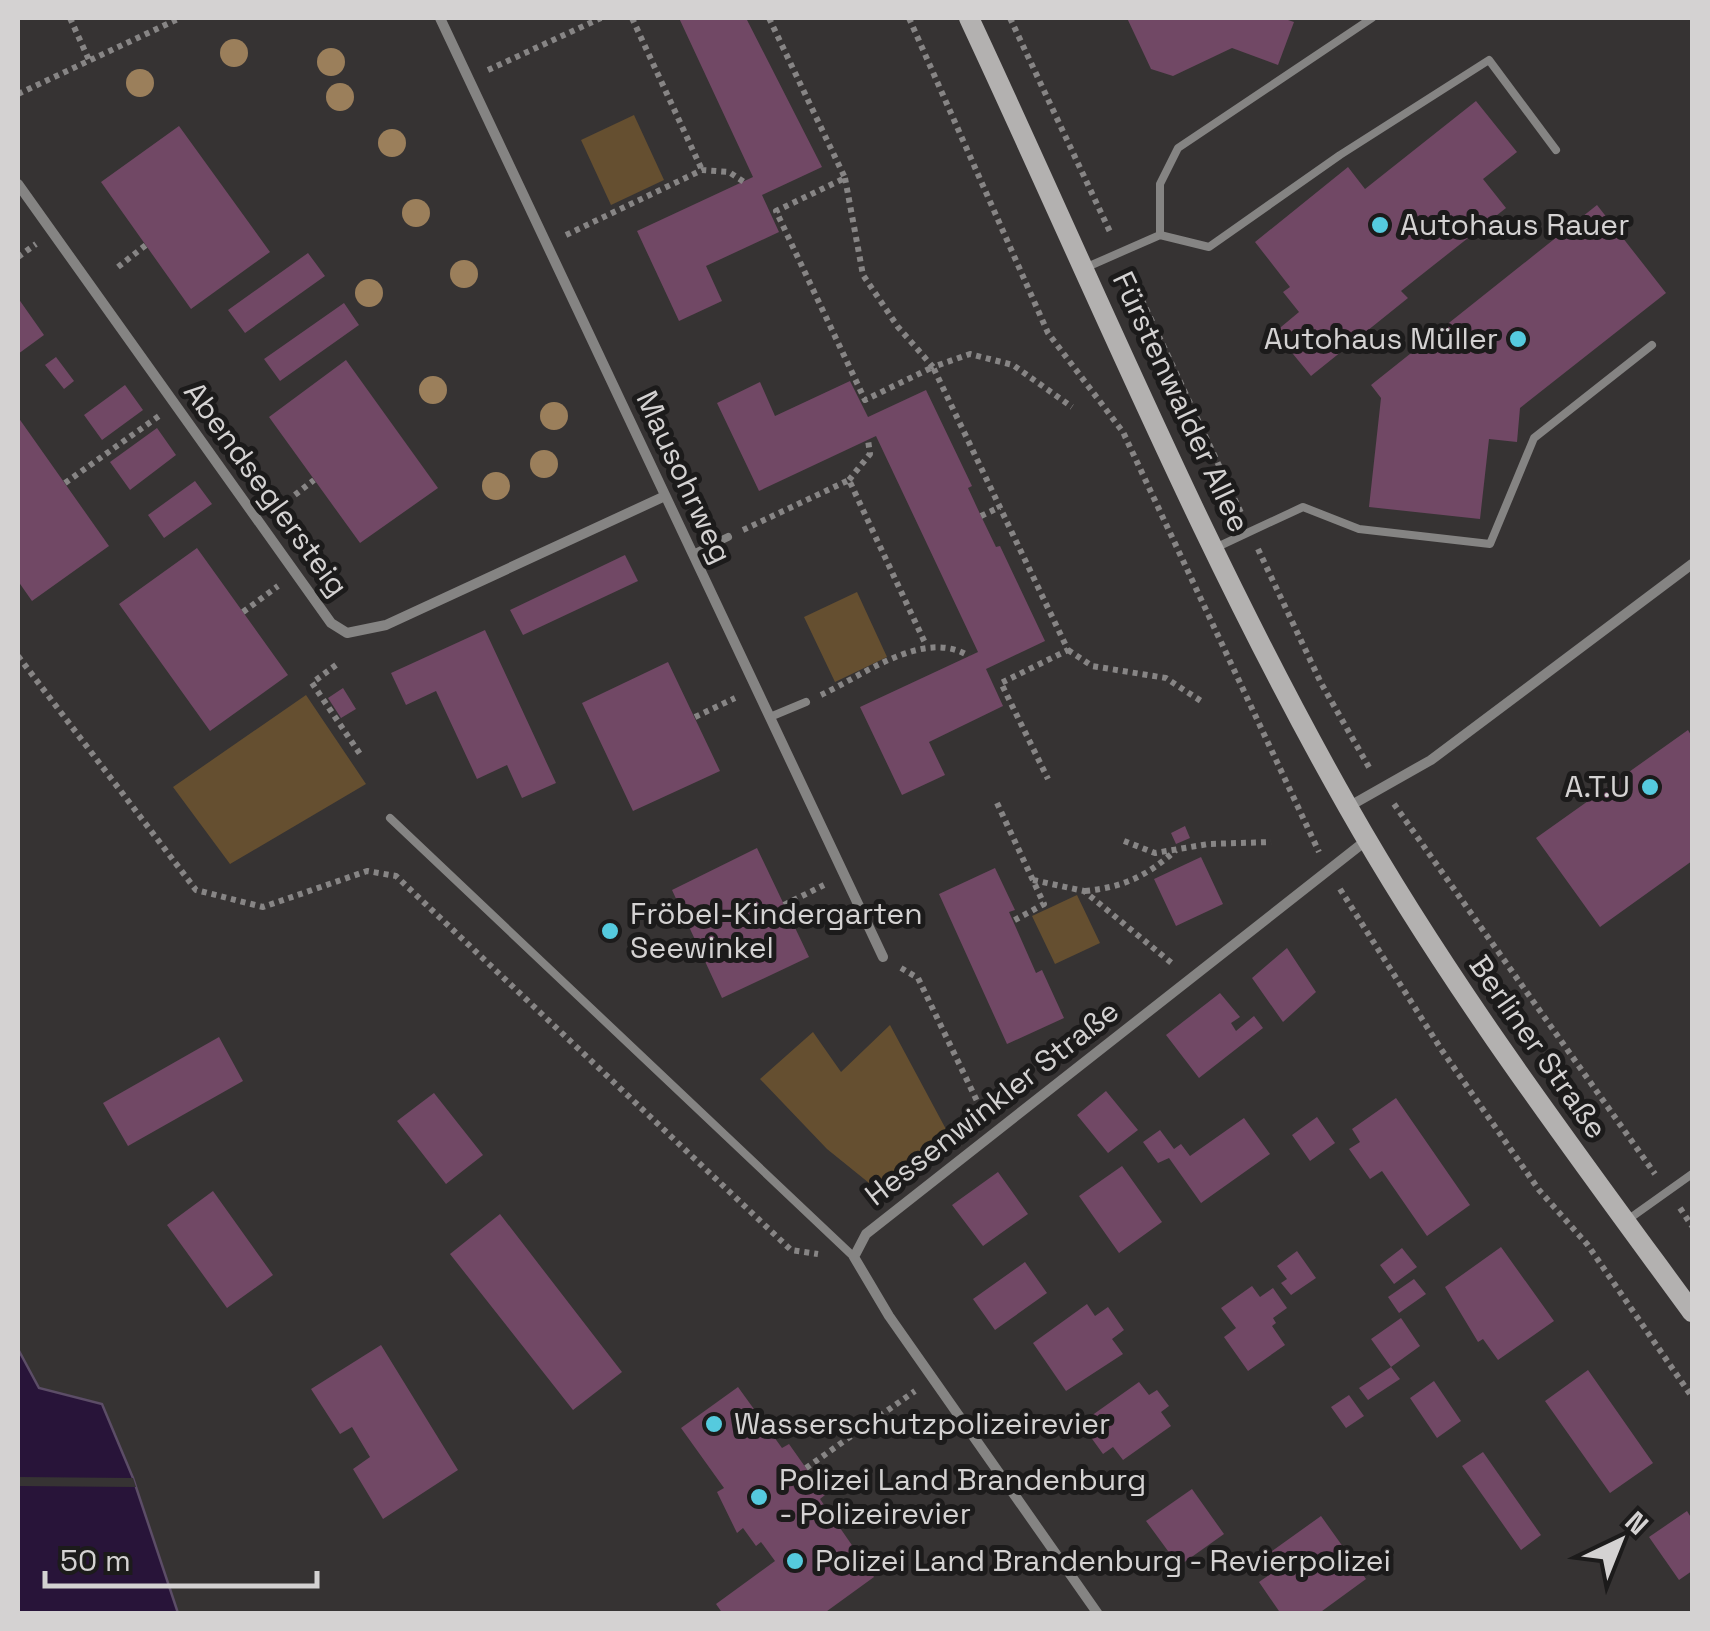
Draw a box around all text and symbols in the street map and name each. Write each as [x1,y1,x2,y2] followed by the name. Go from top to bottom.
[1400,205,1629,244] place label: Autohaus Rauer
[1369,214,1391,236] marker: Autohaus Rauer
[1104,265,1259,538] street label: Fürstenwalder Allee
[1264,319,1498,358] place label: Autohaus Müller
[1507,328,1529,350] marker: Autohaus Müller
[175,374,357,604] street label: Abendseglersteig
[627,384,741,569] street label: Mausohrweg
[1565,767,1630,806] place label: A.T.U
[1639,776,1661,798] marker: A.T.U
[630,894,923,967] place label: Fröbel-Kindergarten Seewinkel
[599,920,621,942] marker: Fröbel-Kindergarten Seewinkel
[1461,947,1616,1146] street label: Berliner Straße
[857,991,1127,1214] street label: Hessenwinkler Straße
[734,1404,1110,1443] place label: Wasserschutzpolizeirevier
[703,1413,725,1435] marker: Wasserschutzpolizeirevier
[779,1460,1146,1533] place label: Polizei Land Brandenburg - Polizeirevier
[748,1486,770,1508] marker: Polizei Land Brandenburg - Polizeirevier
[1570,1491,1670,1591] north arrow
[1618,1503,1656,1542] text: N
[45,1526,318,1588] scale bar
[60,1541,131,1580] text: 50 m
[815,1541,1391,1580] place label: Polizei Land Brandenburg - Revierpolizei
[784,1550,806,1572] marker: Polizei Land Brandenburg - Revierpolizei

